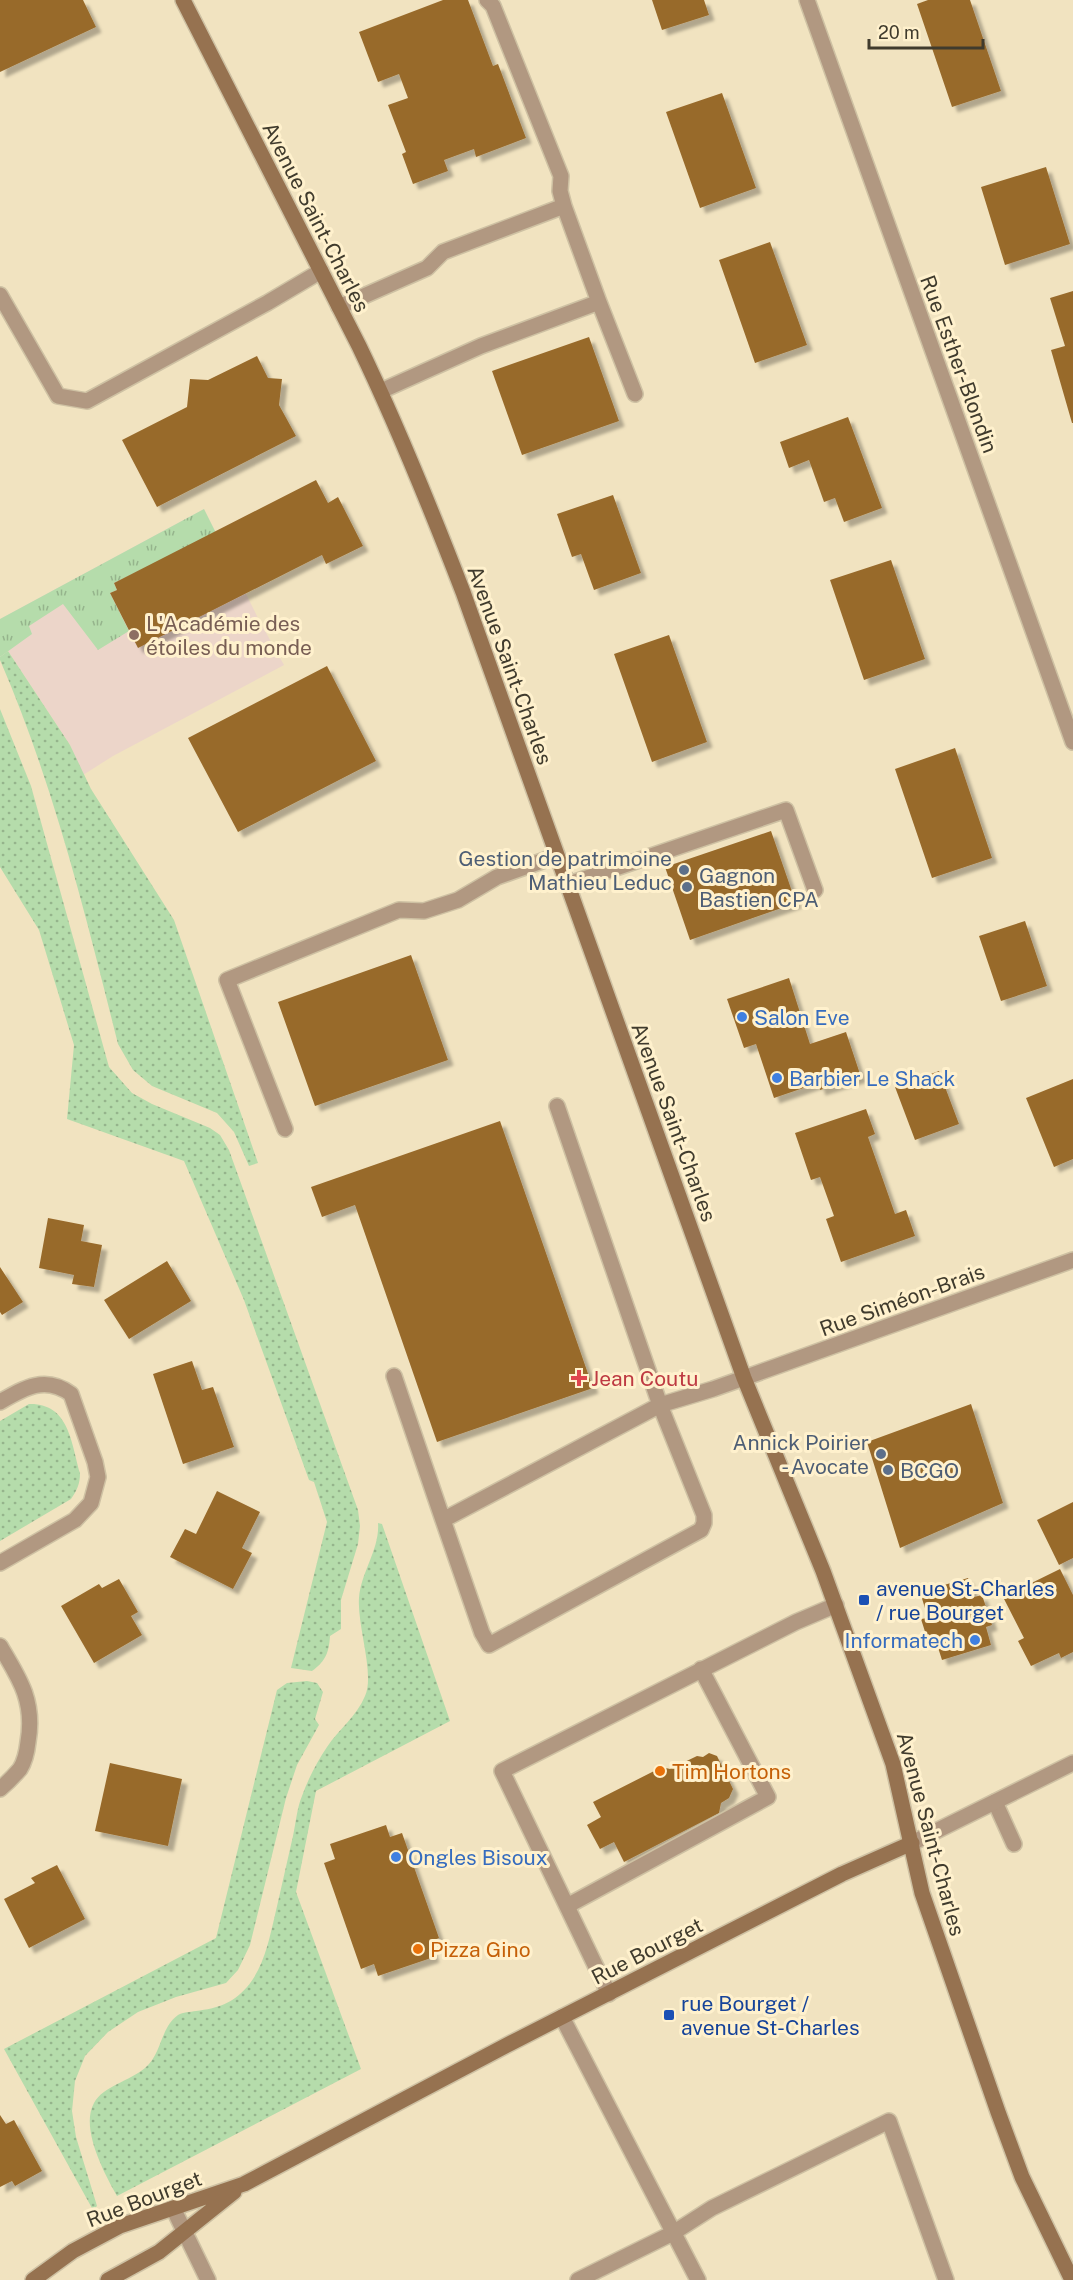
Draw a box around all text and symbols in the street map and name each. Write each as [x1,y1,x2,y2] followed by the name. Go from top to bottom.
[869,12,983,50] scale bar
[878,22,920,43] text: 20 m
[257,118,375,316] street label: Avenue Saint-Charles
[915,272,1003,456] street label: Rue Esther-Blondin
[462,562,558,768] street label: Avenue Saint-Charles
[146,611,312,660] place label: L'Académie des étoiles du monde
[127,628,141,642] marker: L'Académie des étoiles du monde
[458,846,672,895] place label: Gestion de patrimoine Mathieu Leduc
[677,863,691,877] marker: Gestion de patrimoine Mathieu Leduc
[699,863,819,912] place label: Gagnon Bastien CPA
[680,880,694,894] marker: Gagnon Bastien CPA
[754,1005,850,1030] place label: Salon Eve
[735,1010,749,1024] marker: Salon Eve
[626,1019,722,1225] street label: Avenue Saint-Charles
[789,1066,955,1091] place label: Barbier Le Shack
[770,1071,784,1085] marker: Barbier Le Shack
[816,1259,988,1341] street label: Rue Siméon-Brais
[591,1366,698,1391] place label: Jean Coutu
[572,1371,586,1385] marker: Jean Coutu
[733,1430,869,1479] place label: Annick Poirier - Avocate
[874,1447,888,1461] marker: Annick Poirier - Avocate
[900,1458,959,1483] place label: BCGO
[881,1463,895,1477] marker: BCGO
[876,1576,1055,1625] place label: avenue St-Charles / rue Bourget
[857,1593,871,1607] marker: avenue St-Charles / rue Bourget
[845,1628,963,1653] place label: Informatech
[968,1633,982,1647] marker: Informatech
[892,1729,970,1939] street label: Avenue Saint-Charles
[672,1759,791,1784] place label: Tim Hortons
[653,1764,667,1778] marker: Tim Hortons
[408,1845,548,1870] place label: Ongles Bisoux
[389,1850,403,1864] marker: Ongles Bisoux
[587,1912,707,1990] street label: Rue Bourget
[430,1937,531,1962] place label: Pizza Gino
[411,1942,425,1956] marker: Pizza Gino
[681,1991,860,2040] place label: rue Bourget / avenue St-Charles
[662,2008,676,2022] marker: rue Bourget / avenue St-Charles
[83,2166,205,2232] street label: Rue Bourget

